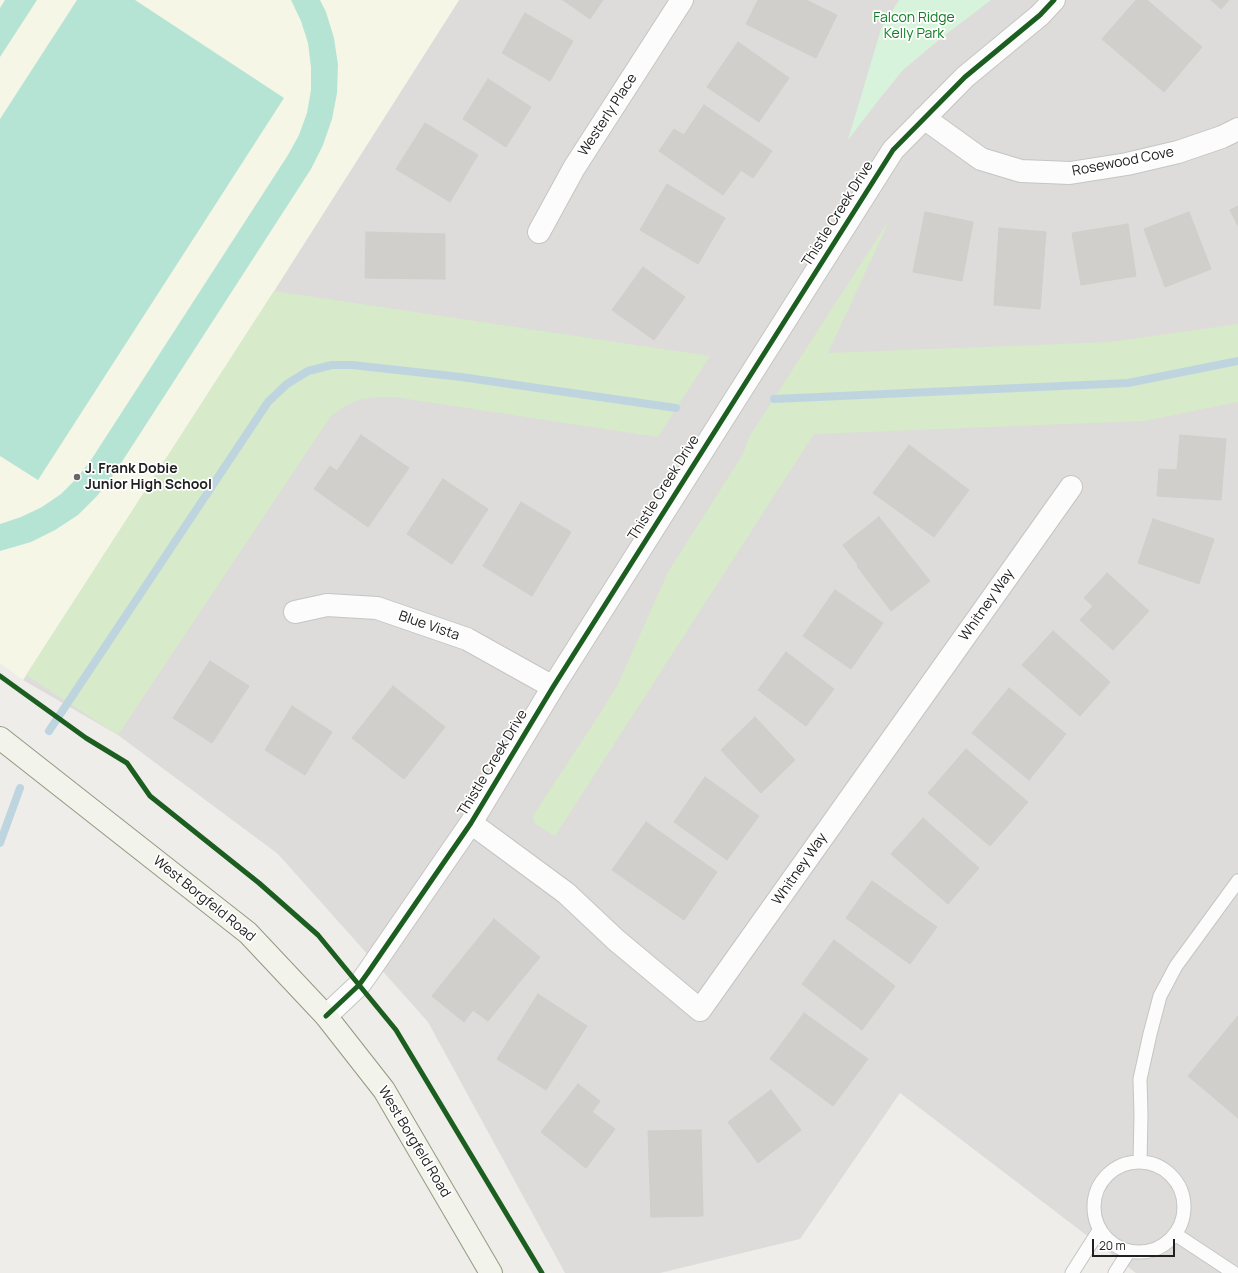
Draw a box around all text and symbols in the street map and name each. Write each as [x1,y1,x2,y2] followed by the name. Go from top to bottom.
[873,10,955,42] park label: Falcon Ridge Kelly Park
[575,71,641,159] street label: Westerly Place
[1071,144,1175,180] street label: Rosewood Cove
[799,158,877,270] street label: Thistle Creek Drive
[625,432,703,544] street label: Thistle Creek Drive
[85,461,212,494] place label: J. Frank Dobie Junior High School
[72,472,82,482] marker: J. Frank Dobie Junior High School
[956,566,1018,644] street label: Whitney Way
[396,608,462,644] street label: Blue Vista
[455,707,531,819] street label: Thistle Creek Drive
[769,830,831,908] street label: Whitney Way
[150,853,258,945] street label: West Borgfeld Road
[374,1083,454,1201] street label: West Borgfeld Road
[1094,1231,1177,1257] scale bar
[1099,1237,1126,1254] text: 20 m

